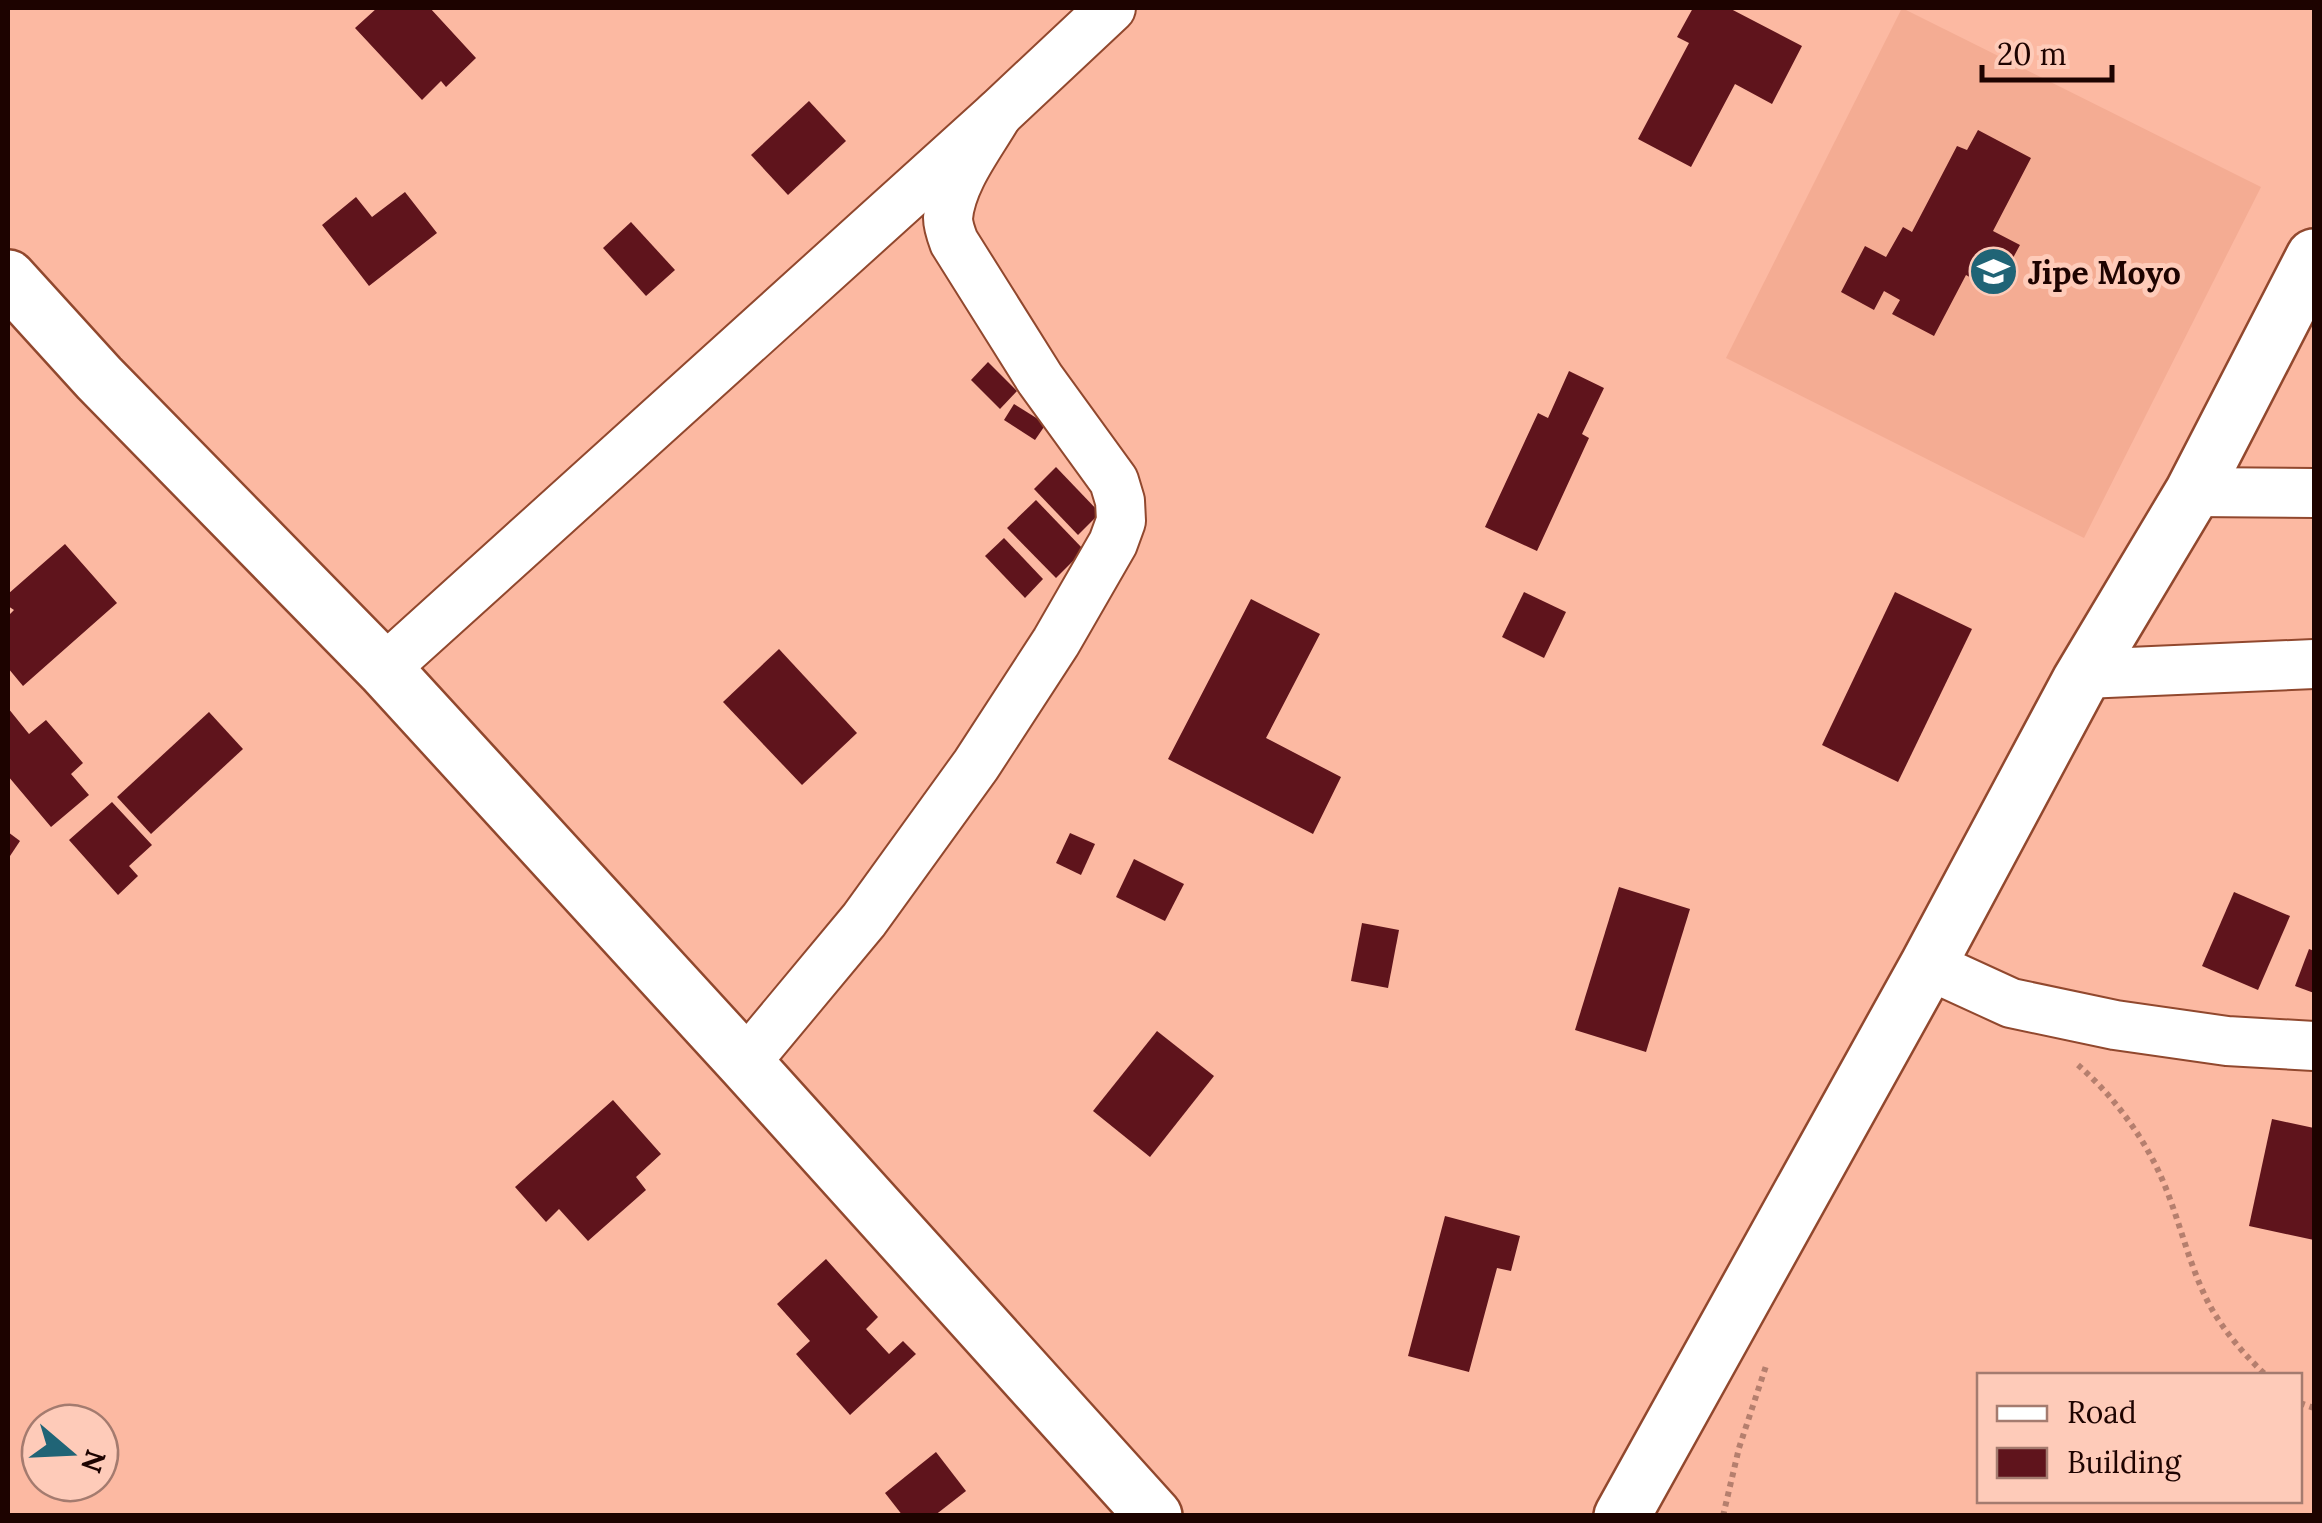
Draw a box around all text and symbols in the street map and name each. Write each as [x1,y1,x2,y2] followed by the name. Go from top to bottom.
[1982,20,2112,82] scale bar
[1997,35,2066,73] text: 20 m
[1967,246,2019,298] school or university icon: Jipe Moyo
[2028,252,2181,293] place label: Jipe Moyo
[1977,1373,2302,1503] legend
[2067,1393,2137,1431] text: Road
[20,1403,120,1503] north arrow
[2067,1443,2183,1482] text: Building
[73,1445,114,1477] text: N

